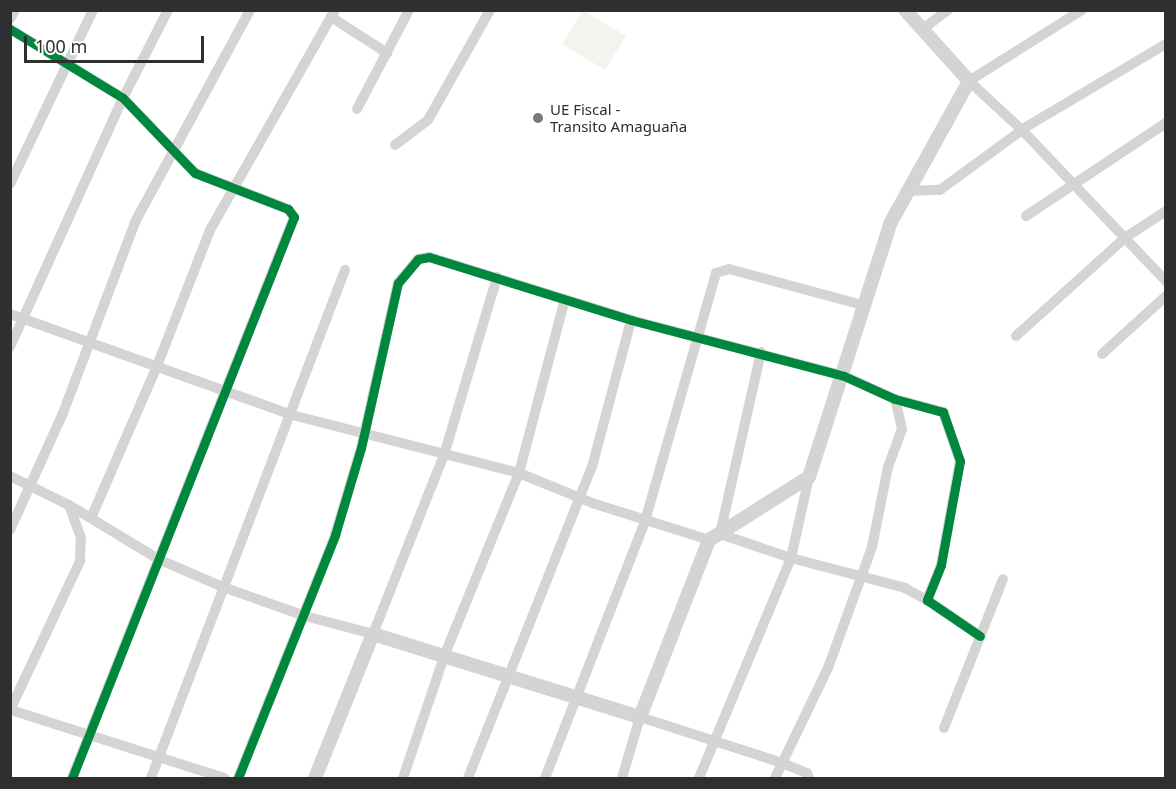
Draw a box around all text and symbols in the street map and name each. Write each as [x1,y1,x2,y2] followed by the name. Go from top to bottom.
[27,24,207,62] scale bar
[35,34,87,58] text: 100 m
[550,100,687,135] place label: UE Fiscal - Transito Amaguaña
[531,111,545,125] marker: UE Fiscal - Transito Amaguaña

